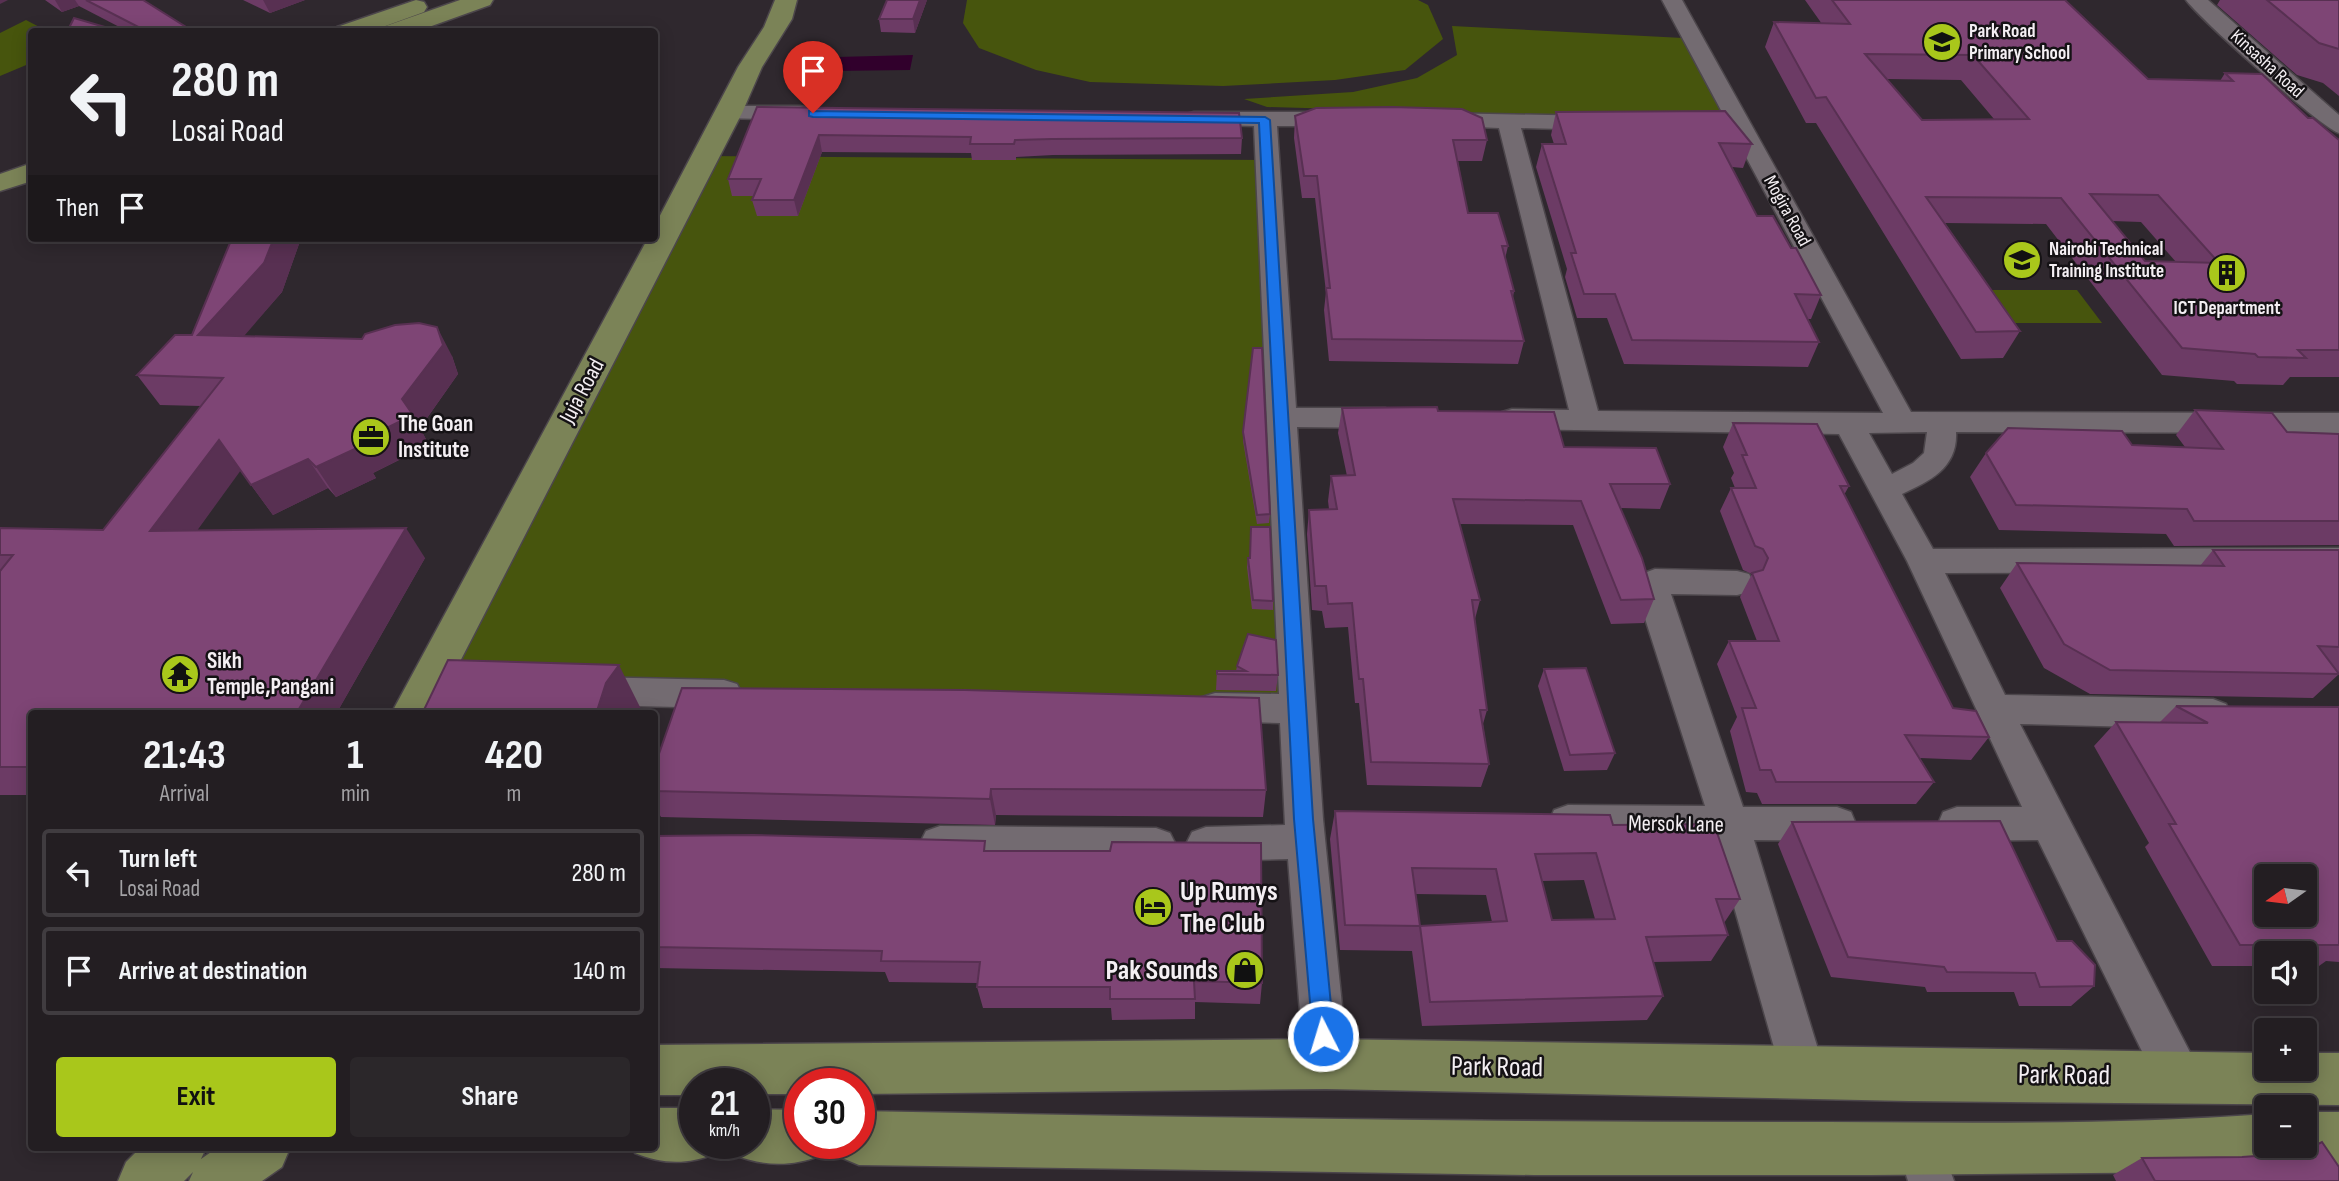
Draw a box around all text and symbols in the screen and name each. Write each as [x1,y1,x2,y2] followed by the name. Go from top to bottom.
[1969,20,2070,65] place label: Park Road Primary School
[1921,21,1963,63] school or university icon: Park Road Primary School
[2225,25,2309,103] street label: Kinsasha Road
[783,41,843,113] pin
[171,52,279,111] text: 280 m
[794,52,832,90] icon: arrive
[56,56,147,147] icon: left
[171,112,284,151] text: Losai Road
[1758,172,1816,250] street label: Mogira Road
[113,189,151,227] icon: arrive
[56,193,99,224] text: Then
[2049,238,2164,283] place label: Nairobi Technical Training Institute
[2001,239,2043,281] school or university icon: Nairobi Technical Training Institute
[2206,252,2248,294] building icon: ICT Department
[2173,297,2281,320] place label: ICT Department
[553,354,611,429] street label: Juja Road
[398,410,473,464] place label: The Goan Institute
[350,416,392,458] office icon: The Goan Institute
[207,647,334,701] place label: Sikh Temple,Pangani
[159,653,201,695] temple icon: Sikh Temple,Pangani
[143,730,226,781] text: 21:43
[347,730,364,781] text: 1
[485,730,543,781] text: 420
[160,780,209,808] text: Arrival
[341,780,370,808] text: min
[506,780,521,808] text: m
[1628,809,1724,839] street label: Mersok Lane
[119,844,197,875] text: Turn left
[60,854,98,892] icon: left
[571,858,626,889] text: 280 m
[2254,864,2317,928] north arrow
[2254,864,2317,1158] map controls
[119,875,200,903] text: Losai Road
[1180,875,1278,940] place label: Up Rumys The Club
[1132,886,1174,928] hotel icon: Up Rumys The Club
[2254,941,2317,1004] button: sound
[1224,949,1266,991] shop icon: Pak Sounds
[60,952,98,990] icon: arrive
[1106,954,1218,987] place label: Pak Sounds
[119,956,307,987] text: Arrive at destination
[574,956,626,987] text: 140 m
[1286,999,1360,1073] position arrow
[2254,1018,2317,1081] button: +
[1451,1050,1543,1084] street label: Park Road
[56,1057,336,1137] button: Exit
[350,1057,630,1137] button: Share
[2018,1058,2110,1092] street label: Park Road
[784,1068,875,1159] speed limit sign: 30
[710,1083,739,1126] text: 21
[2254,1095,2317,1158] button: −
[709,1120,740,1141] text: km/h

